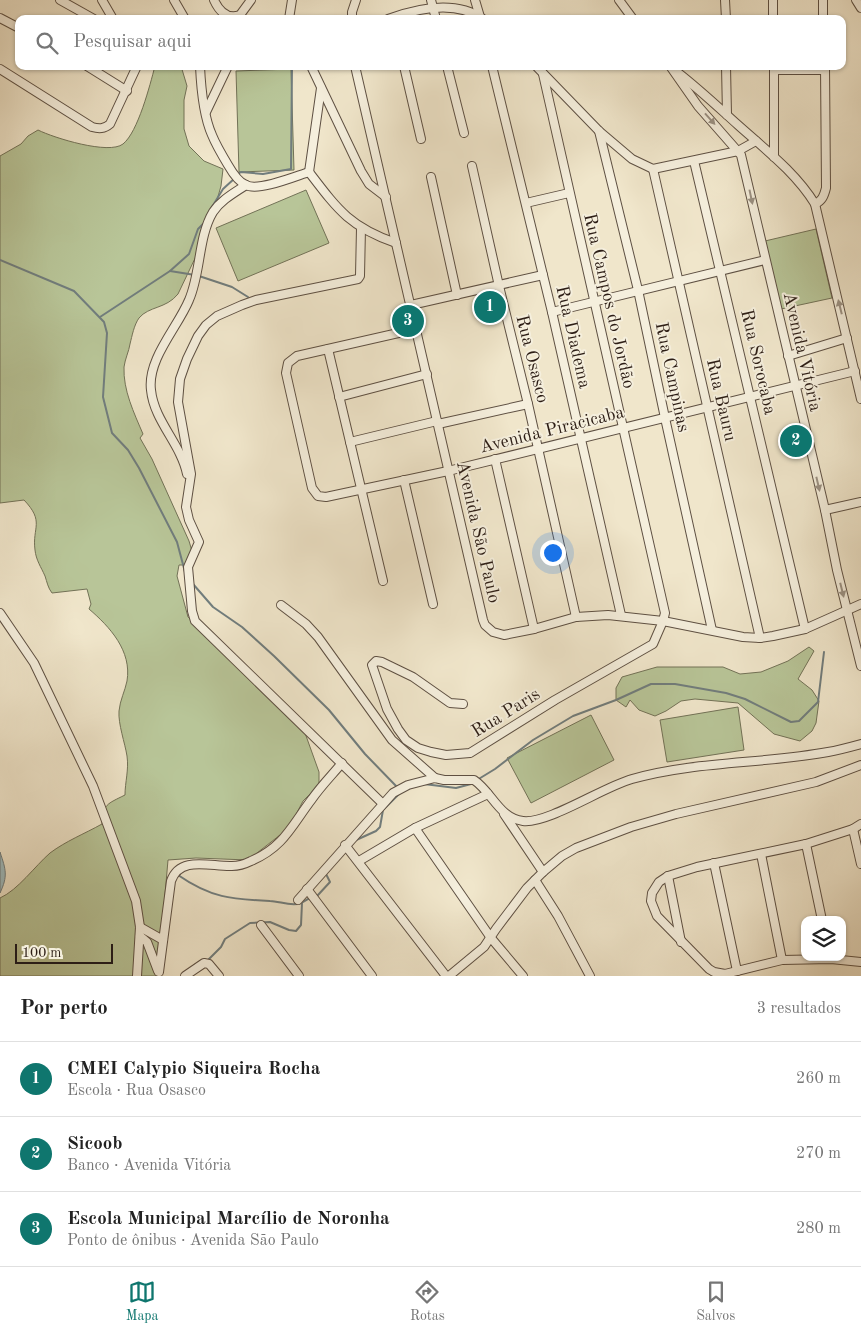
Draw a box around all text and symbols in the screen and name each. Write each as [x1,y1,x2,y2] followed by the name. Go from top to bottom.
[15,15,846,70] search box
[33,29,61,57] icon: search
[73,33,192,52] text: Pesquisar aqui
[704,112,716,124] one-way arrow
[748,190,756,206] one-way arrow
[580,212,638,390] street label: Rua Campos do Jordão
[552,284,594,390] street label: Rua Diadema
[474,288,506,326] pin: 1
[780,291,824,413] street label: Avenida Vitória
[836,299,844,314] one-way arrow
[392,302,424,340] pin: 3
[737,308,779,417] street label: Rua Sorocaba
[512,313,552,405] street label: Rua Osasco
[652,320,693,434] street label: Rua Campinas
[703,357,739,443] street label: Rua Bauru
[478,403,626,457] street label: Avenida Piracicaba
[780,422,812,460] pin: 2
[453,459,503,605] street label: Avenida São Paulo
[814,477,822,492] one-way arrow
[540,540,566,566] your location
[838,582,846,597] one-way arrow
[469,685,544,741] street label: Rua Paris
[801,916,846,961] map controls
[801,916,846,961] button: layers
[15,941,112,964] scale bar
[22,946,61,960] text: 100 m
[20,998,108,1019] text: Por perto
[757,1001,841,1017] text: 3 resultados
[67,1060,320,1079] text: CMEI Calypio Siqueira Rocha
[31,1071,41,1087] text: 1
[796,1071,841,1087] text: 260 m
[67,1083,206,1099] text: Escola · Rua Osasco
[67,1135,122,1154] text: Sicoob
[31,1146,41,1162] text: 2
[796,1146,841,1162] text: 270 m
[67,1158,231,1174] text: Banco · Avenida Vitória
[67,1210,390,1229] text: Escola Municipal Marcílio de Noronha
[31,1221,41,1237] text: 3
[796,1221,841,1237] text: 280 m
[67,1233,319,1249] text: Ponto de ônibus · Avenida São Paulo
[126,1278,159,1325] tab: Mapa
[410,1278,445,1325] tab: Rotas
[696,1278,735,1325] tab: Salvos

